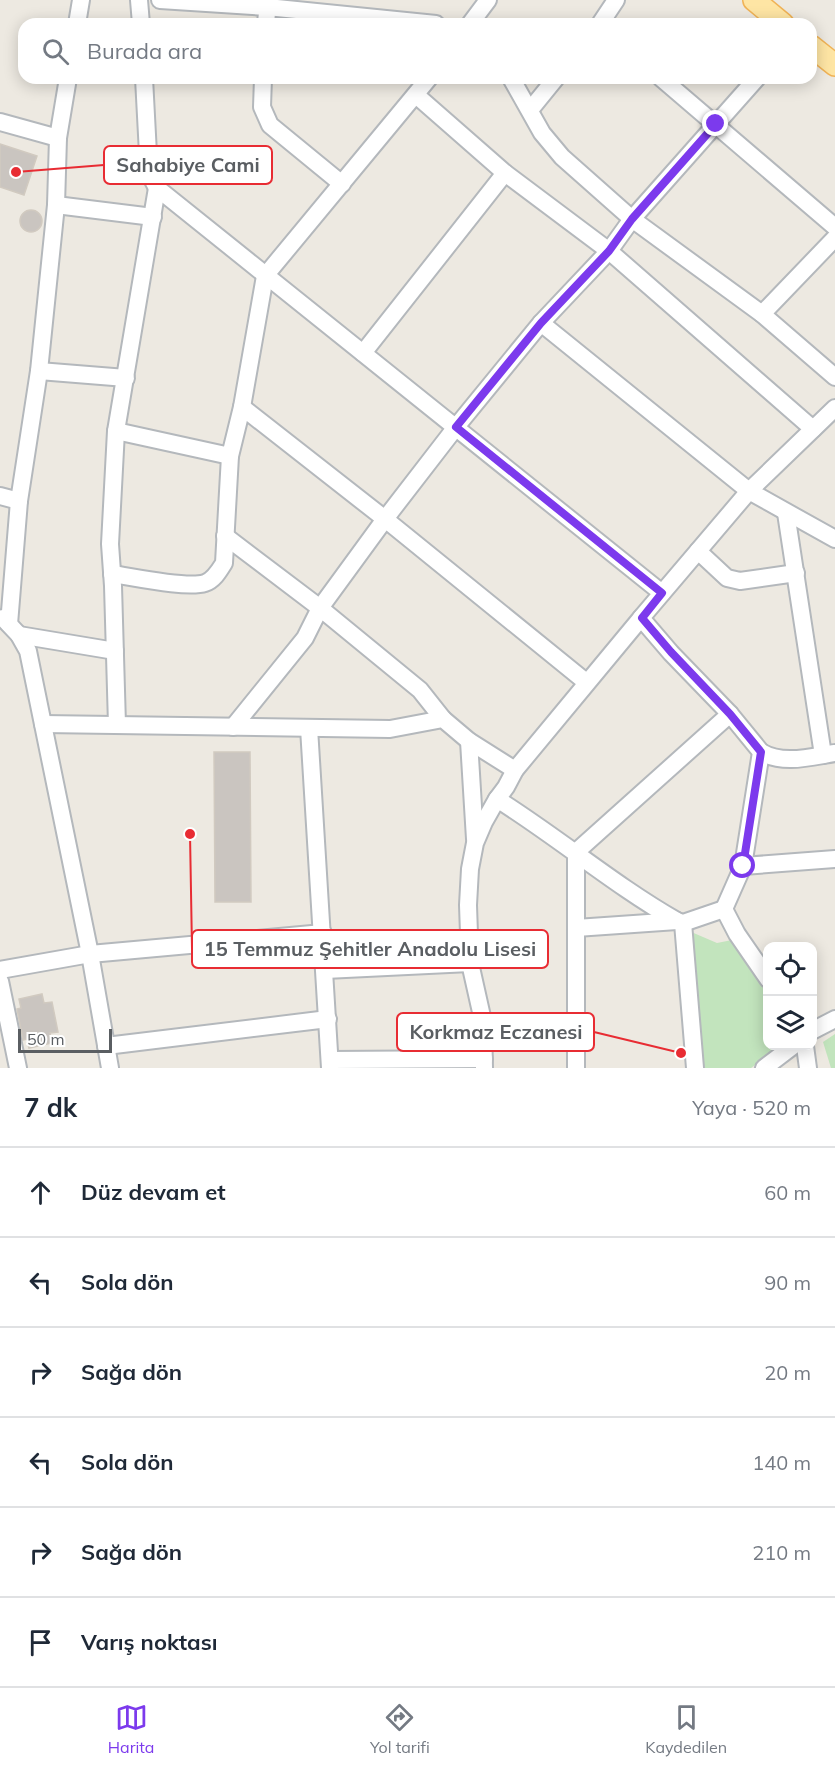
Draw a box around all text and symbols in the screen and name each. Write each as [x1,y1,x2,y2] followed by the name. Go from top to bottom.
[18,18,817,84] search box
[39,35,72,68] icon: search
[87,37,202,65] text: Burada ara
[702,110,728,136] route end
[104,146,272,184] callout: Sahabiye Cami
[116,152,260,177] text: Sahabiye Cami
[729,852,755,878] route start
[192,930,548,968] callout: 15 Temmuz Şehitler Anadolu Lisesi
[204,936,536,961] text: 15 Temmuz Şehitler Anadolu Lisesi
[763,942,817,1050] map controls
[763,942,817,996] button: locate
[763,996,817,1050] button: layers
[397,1013,594,1051] callout: Korkmaz Eczanesi
[409,1019,583,1044] text: Korkmaz Eczanesi
[18,1026,112,1054] scale bar
[27,1029,64,1049] text: 50 m
[24,1091,77,1124] text: 7 dk
[692,1095,811,1120] text: Yaya · 520 m
[24,1176,57,1209] icon: ahead
[81,1178,226,1206] text: Düz devam et
[764,1180,811,1205] text: 60 m
[24,1266,57,1299] icon: left
[81,1268,174,1296] text: Sola dön
[764,1270,811,1295] text: 90 m
[24,1356,57,1389] icon: right
[81,1358,182,1386] text: Sağa dön
[764,1360,811,1385] text: 20 m
[24,1446,57,1479] icon: left
[81,1448,174,1476] text: Sola dön
[752,1450,811,1475] text: 140 m
[24,1536,57,1569] icon: right
[81,1538,182,1566] text: Sağa dön
[752,1540,811,1565] text: 210 m
[24,1626,57,1659] icon: arrive
[81,1628,217,1656] text: Varış noktası
[108,1701,154,1757] tab: Harita
[370,1701,430,1757] tab: Yol tarifi
[645,1701,727,1757] tab: Kaydedilen

